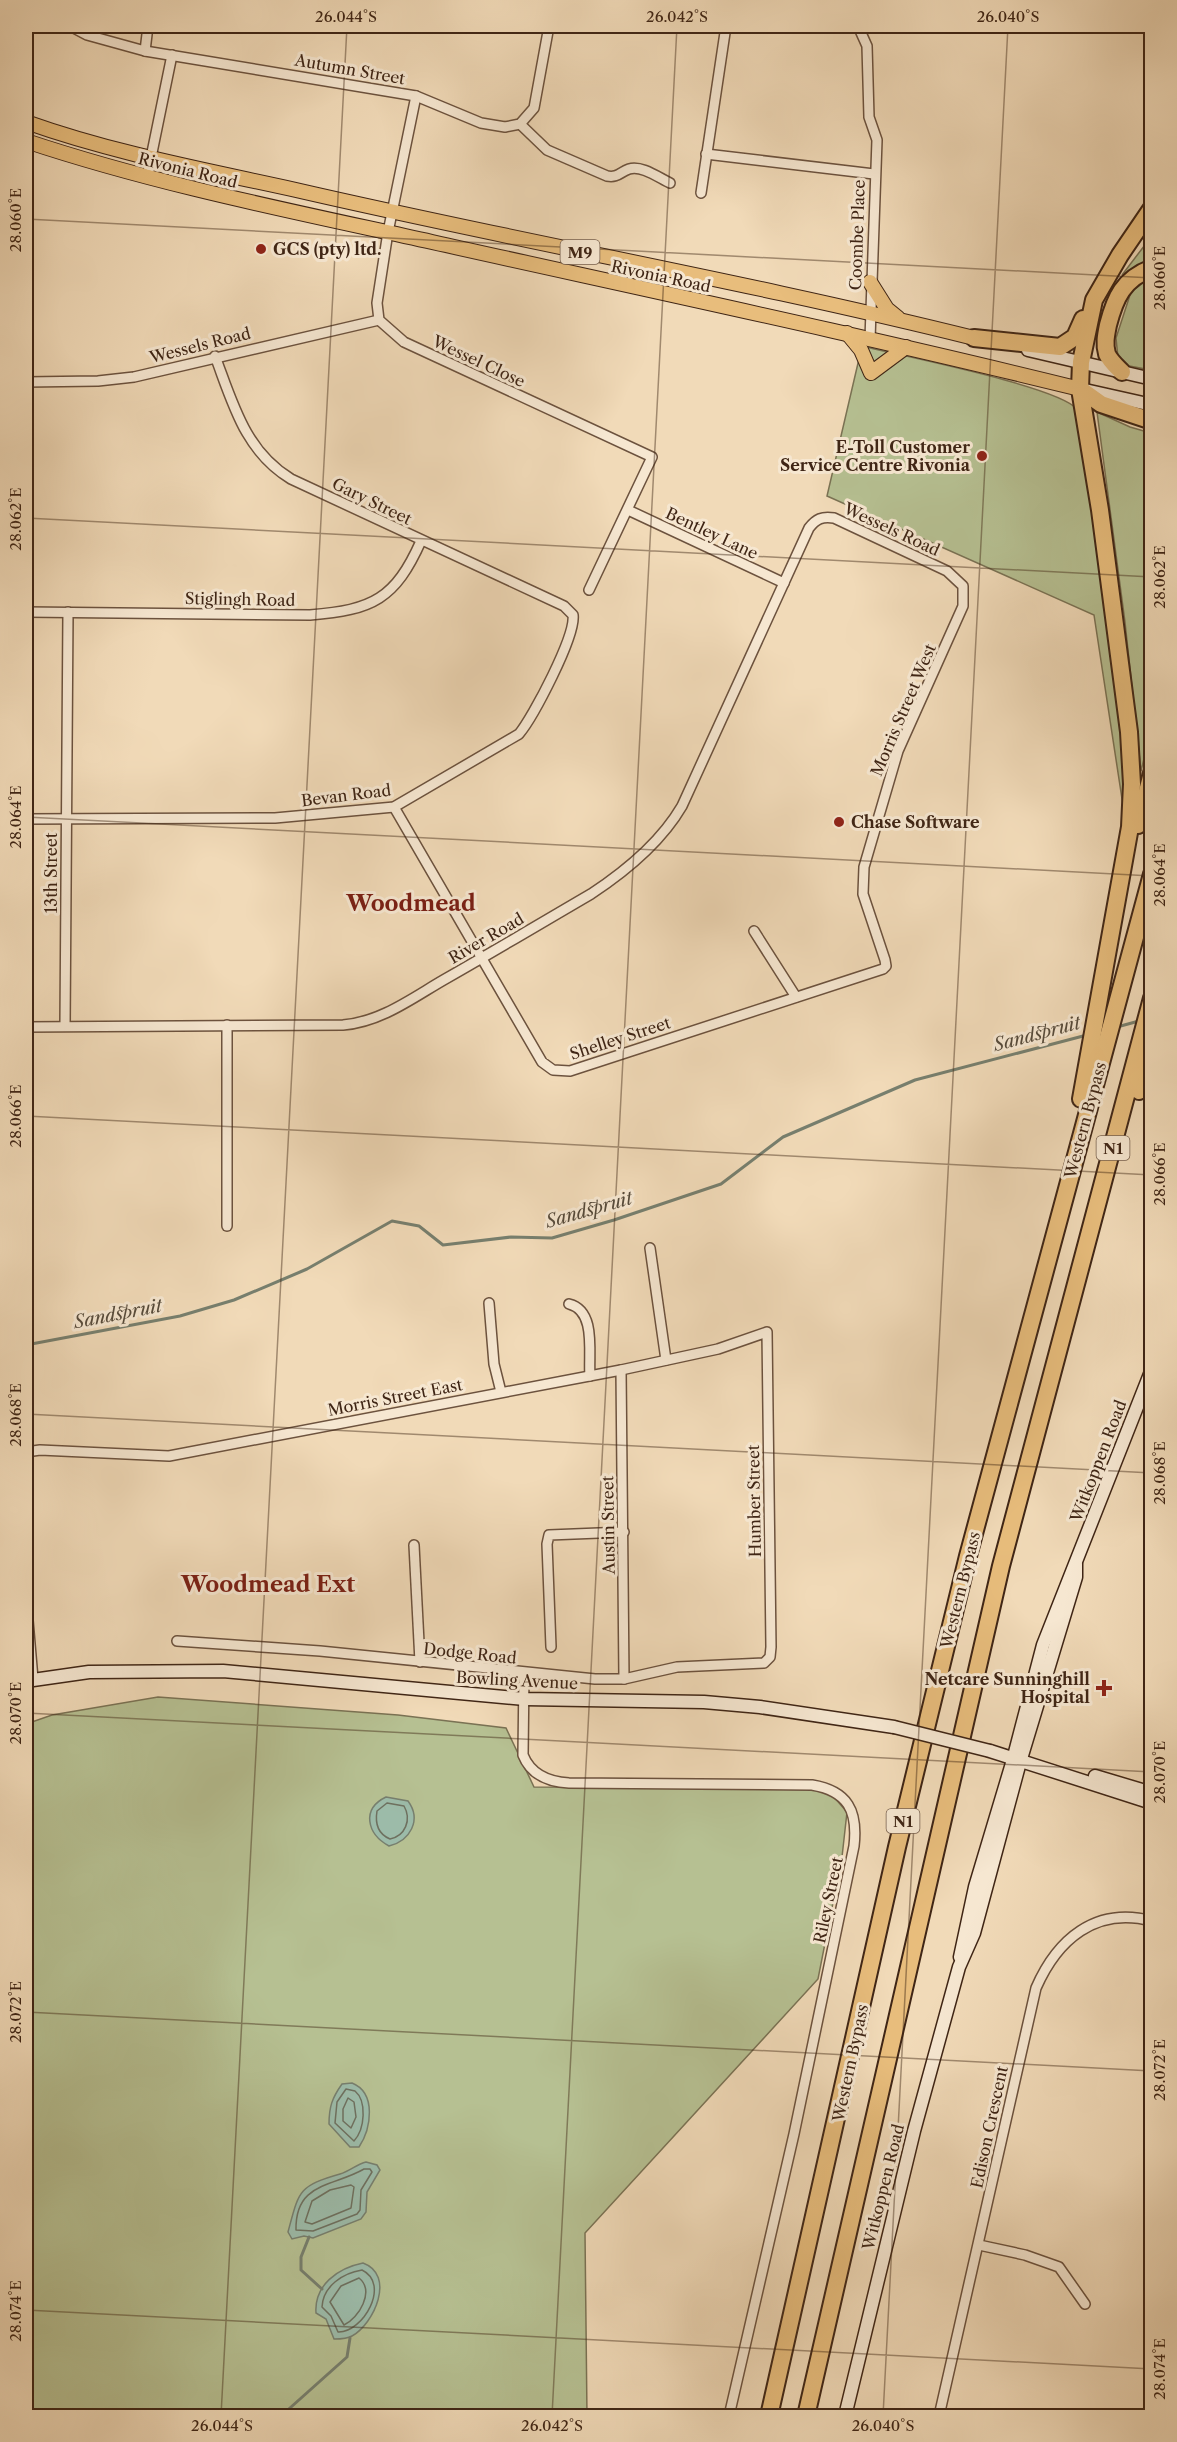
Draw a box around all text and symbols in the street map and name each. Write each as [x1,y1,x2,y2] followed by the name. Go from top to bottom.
[315,7,377,26] text: 26.044°S
[646,7,708,26] text: 26.042°S
[977,7,1039,26] text: 26.040°S
[292,49,407,89] street label: Autumn Street
[136,148,240,192] street label: Rivonia Road
[845,179,869,291] street label: Coombe Place
[6,188,25,252] text: 28.060°E
[273,239,381,259] place label: GCS (pty) ltd.
[560,240,600,264] road number: M9
[254,242,268,256] marker: GCS (pty) ltd.
[1150,246,1169,310] text: 28.060°E
[609,256,713,296] street label: Rivonia Road
[146,323,253,367] street label: Wessels Road
[429,330,529,391] street label: Wessel Close
[780,437,971,475] place label: E-Toll Customer Service Centre Rivonia
[975,449,989,463] marker: E-Toll Customer Service Centre Rivonia
[329,473,415,529] street label: Gary Street
[6,487,25,551] text: 28.062°E
[840,498,943,560] street label: Wessels Road
[663,503,761,563] street label: Bentley Lane
[1150,545,1169,609] text: 28.062°E
[185,588,296,610] street label: Stiglingh Road
[866,641,940,779] street label: Morris Street West
[300,780,392,810] street label: Bevan Road
[6,785,25,849] text: 28.064°E
[851,812,980,832] place label: Chase Software
[832,815,846,829] marker: Chase Software
[41,832,61,913] street label: 13th Street
[1150,843,1169,907] text: 28.064°E
[345,890,476,917] district label: Woodmead
[445,908,528,968] street label: River Road
[990,1011,1085,1056] water label: Sandspruit
[567,1012,673,1064] street label: Shelley Street
[1060,1060,1110,1181] street label: Western Bypass
[6,1084,25,1148] text: 28.066°E
[1096,1136,1130,1160] road number: N1
[1150,1142,1169,1206] text: 28.066°E
[542,1187,636,1233] water label: Sandspruit
[71,1294,166,1334] water label: Sandspruit
[326,1374,464,1420] street label: Morris Street East
[6,1383,25,1447] text: 28.068°E
[1065,1397,1131,1526] street label: Witkoppen Road
[1150,1441,1169,1505] text: 28.068°E
[743,1444,765,1558] street label: Humber Street
[597,1475,619,1575] street label: Austin Street
[936,1529,984,1652] street label: Western Bypass
[180,1571,355,1598] district label: Woodmead Ext
[422,1638,518,1668] street label: Dodge Road
[455,1667,579,1693] street label: Bowling Avenue
[925,1669,1090,1707] place label: Netcare Sunninghill Hospital
[1095,1679,1113,1697] marker: Netcare Sunninghill Hospital
[6,1682,25,1744] text: 28.070°E
[1150,1741,1169,1803] text: 28.070°E
[886,1809,920,1833] road number: N1
[809,1855,847,1945] street label: Riley Street
[6,1981,25,2043] text: 28.072°E
[828,2002,872,2125] street label: Western Bypass
[1150,2039,1169,2101] text: 28.072°E
[966,2064,1012,2190] street label: Edison Crescent
[857,2122,908,2253] street label: Witkoppen Road
[6,2280,25,2342] text: 28.074°E
[1150,2338,1169,2400] text: 28.074°E
[191,2416,253,2435] text: 26.044°S
[521,2416,583,2435] text: 26.042°S
[852,2416,914,2435] text: 26.040°S

